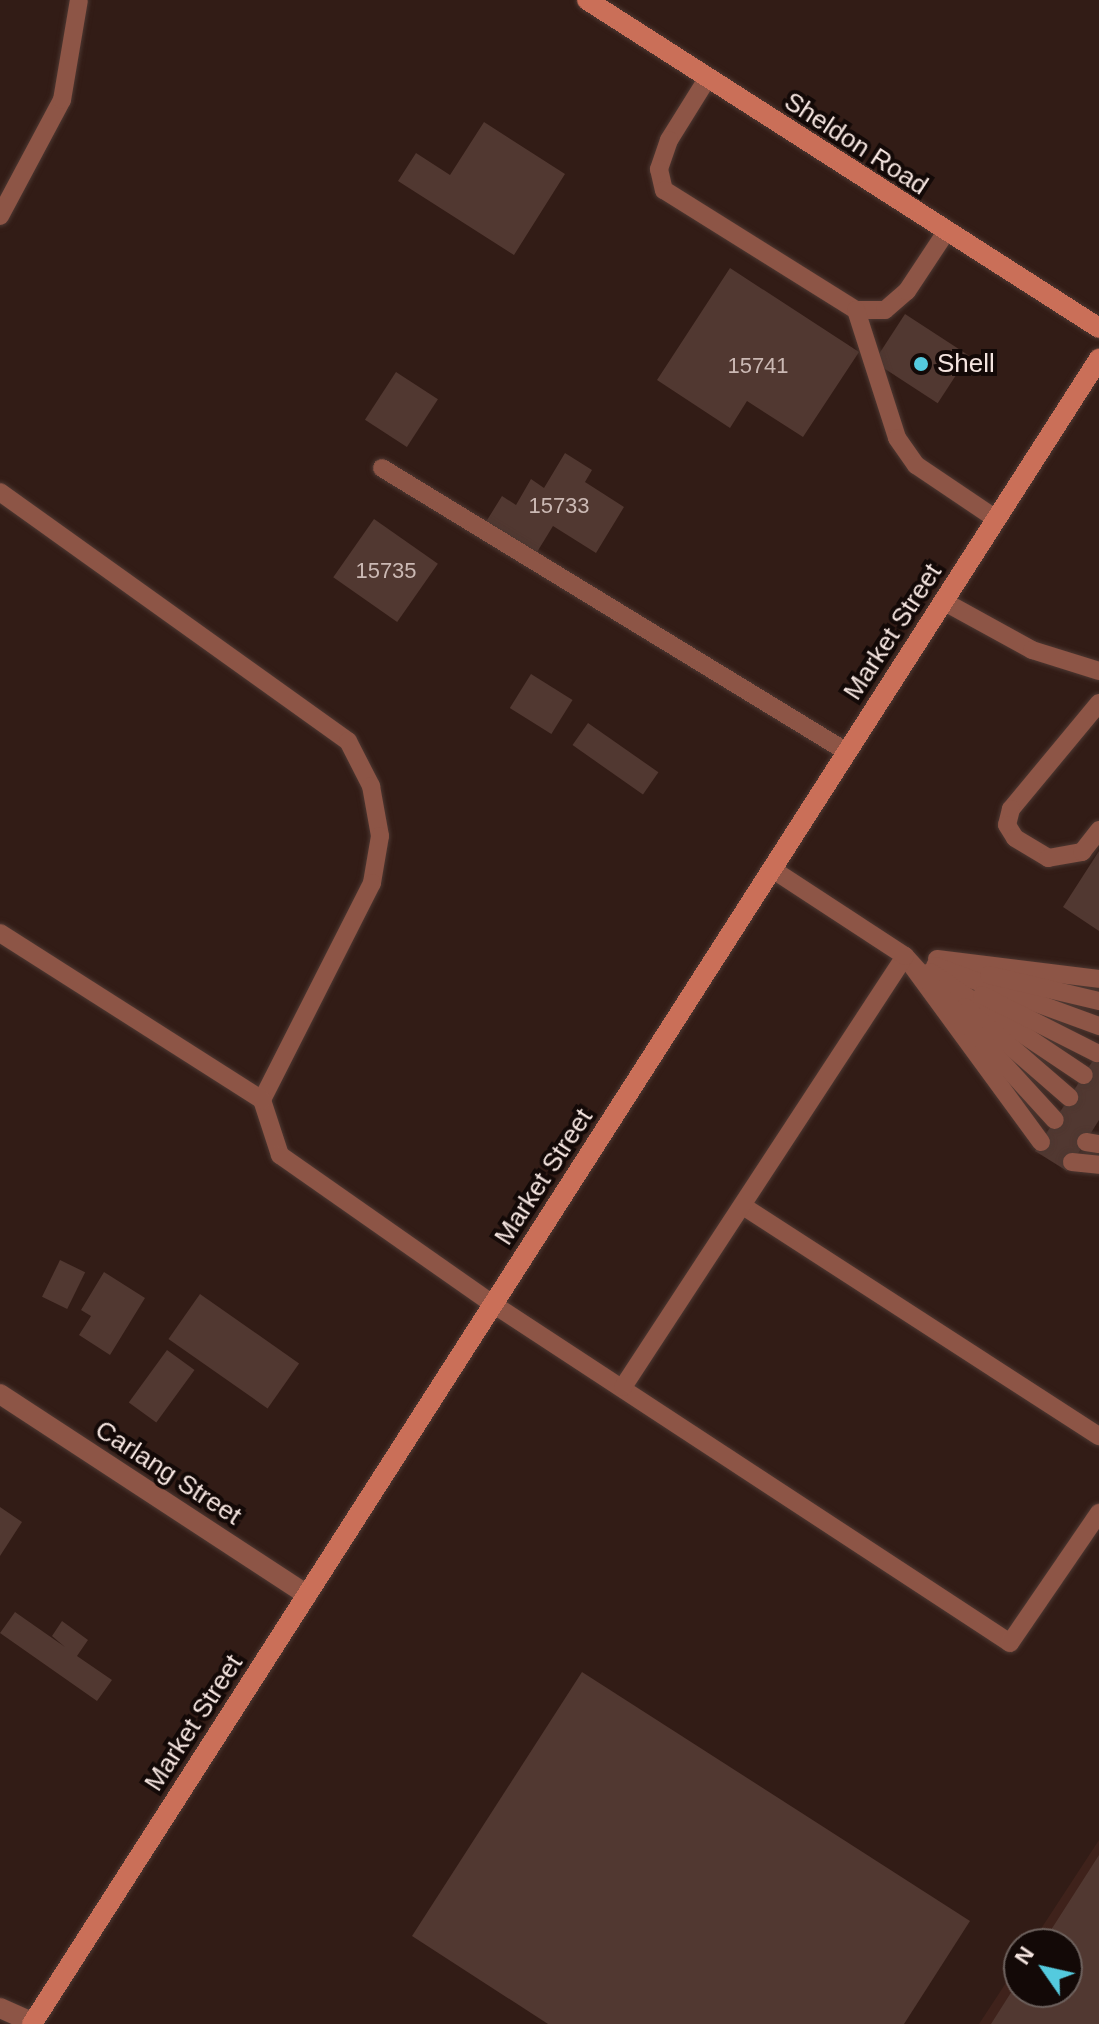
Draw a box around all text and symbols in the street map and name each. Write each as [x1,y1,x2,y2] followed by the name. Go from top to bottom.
[778,86,934,202] street label: Sheldon Road
[937,348,995,380] place label: Shell
[727,353,789,379] house number: 15741
[912,355,930,373] marker: Shell
[528,493,590,519] house number: 15733
[355,558,417,584] house number: 15735
[837,558,949,706] street label: Market Street
[488,1103,600,1251] street label: Market Street
[89,1414,247,1532] street label: Carlang Street
[138,1649,250,1797] street label: Market Street
[1003,1928,1083,2008] north arrow
[1010,1942,1039,1969] text: N

